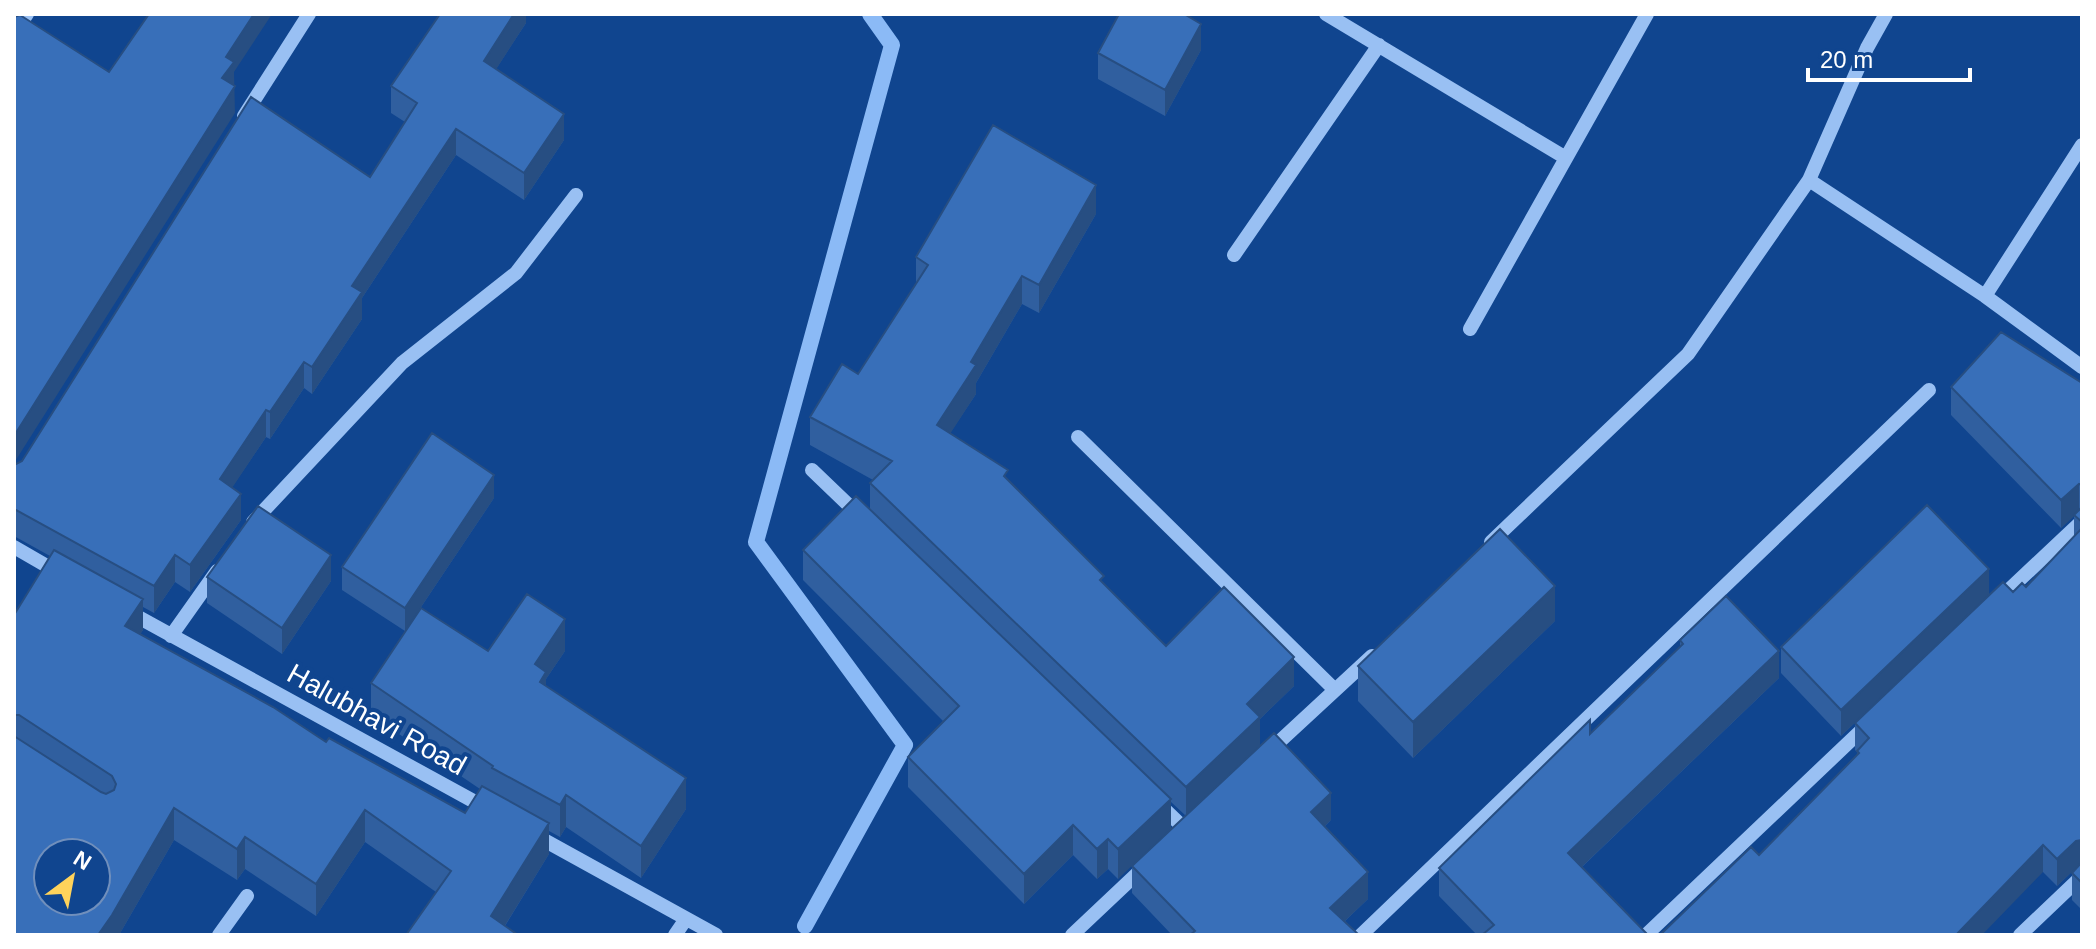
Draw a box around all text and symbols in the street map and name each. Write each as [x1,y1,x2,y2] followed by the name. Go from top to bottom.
[1808,32,1970,82] scale bar
[1820,46,1873,73] text: 20 m
[282,658,471,781] street label: Halubhavi Road
[32,837,112,917] north arrow
[69,846,96,875] text: N

